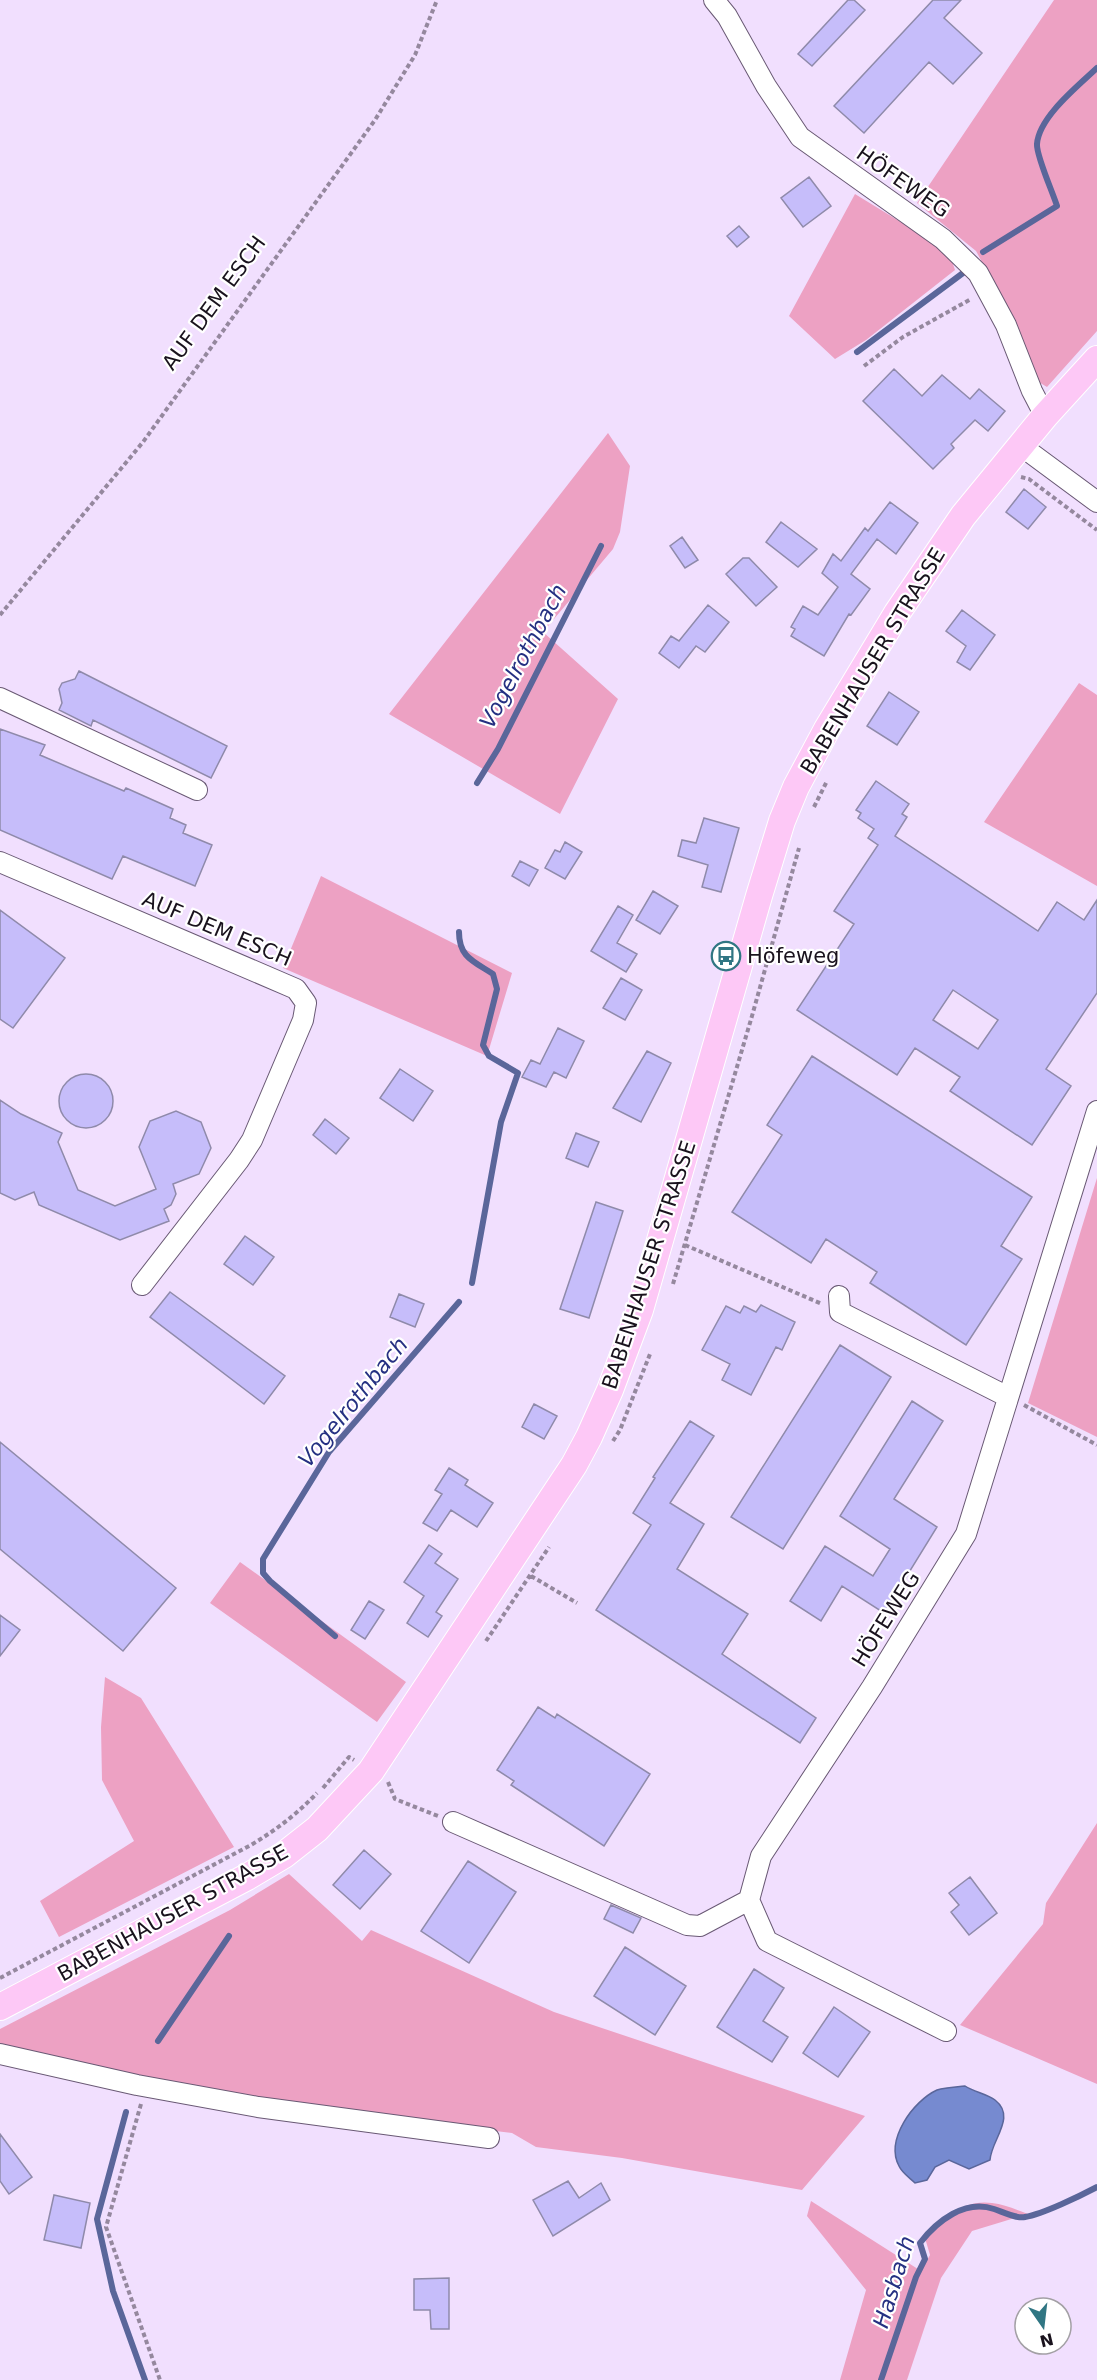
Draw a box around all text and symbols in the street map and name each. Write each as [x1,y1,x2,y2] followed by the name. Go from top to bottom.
[852,140,955,223] street label: HÖFEWEG
[157,231,271,375] street label: AUF DEM ESCH
[796,543,950,779] street label: BABENHAUSER STRASSE
[475,580,571,732] water label: Vogelrothbach
[139,887,295,971] street label: AUF DEM ESCH
[710,940,742,972] bus stop icon: Höfeweg
[747,944,839,968] place label: Höfeweg
[597,1138,701,1392] street label: BABENHAUSER STRASSE
[293,1332,413,1472] water label: Vogelrothbach
[846,1566,925,1671] street label: HÖFEWEG
[54,1840,292,1986] street label: BABENHAUSER STRASSE
[868,2233,920,2331] water label: Hasbach
[1013,2296,1073,2356] north arrow
[1038,2329,1055,2351] text: N

